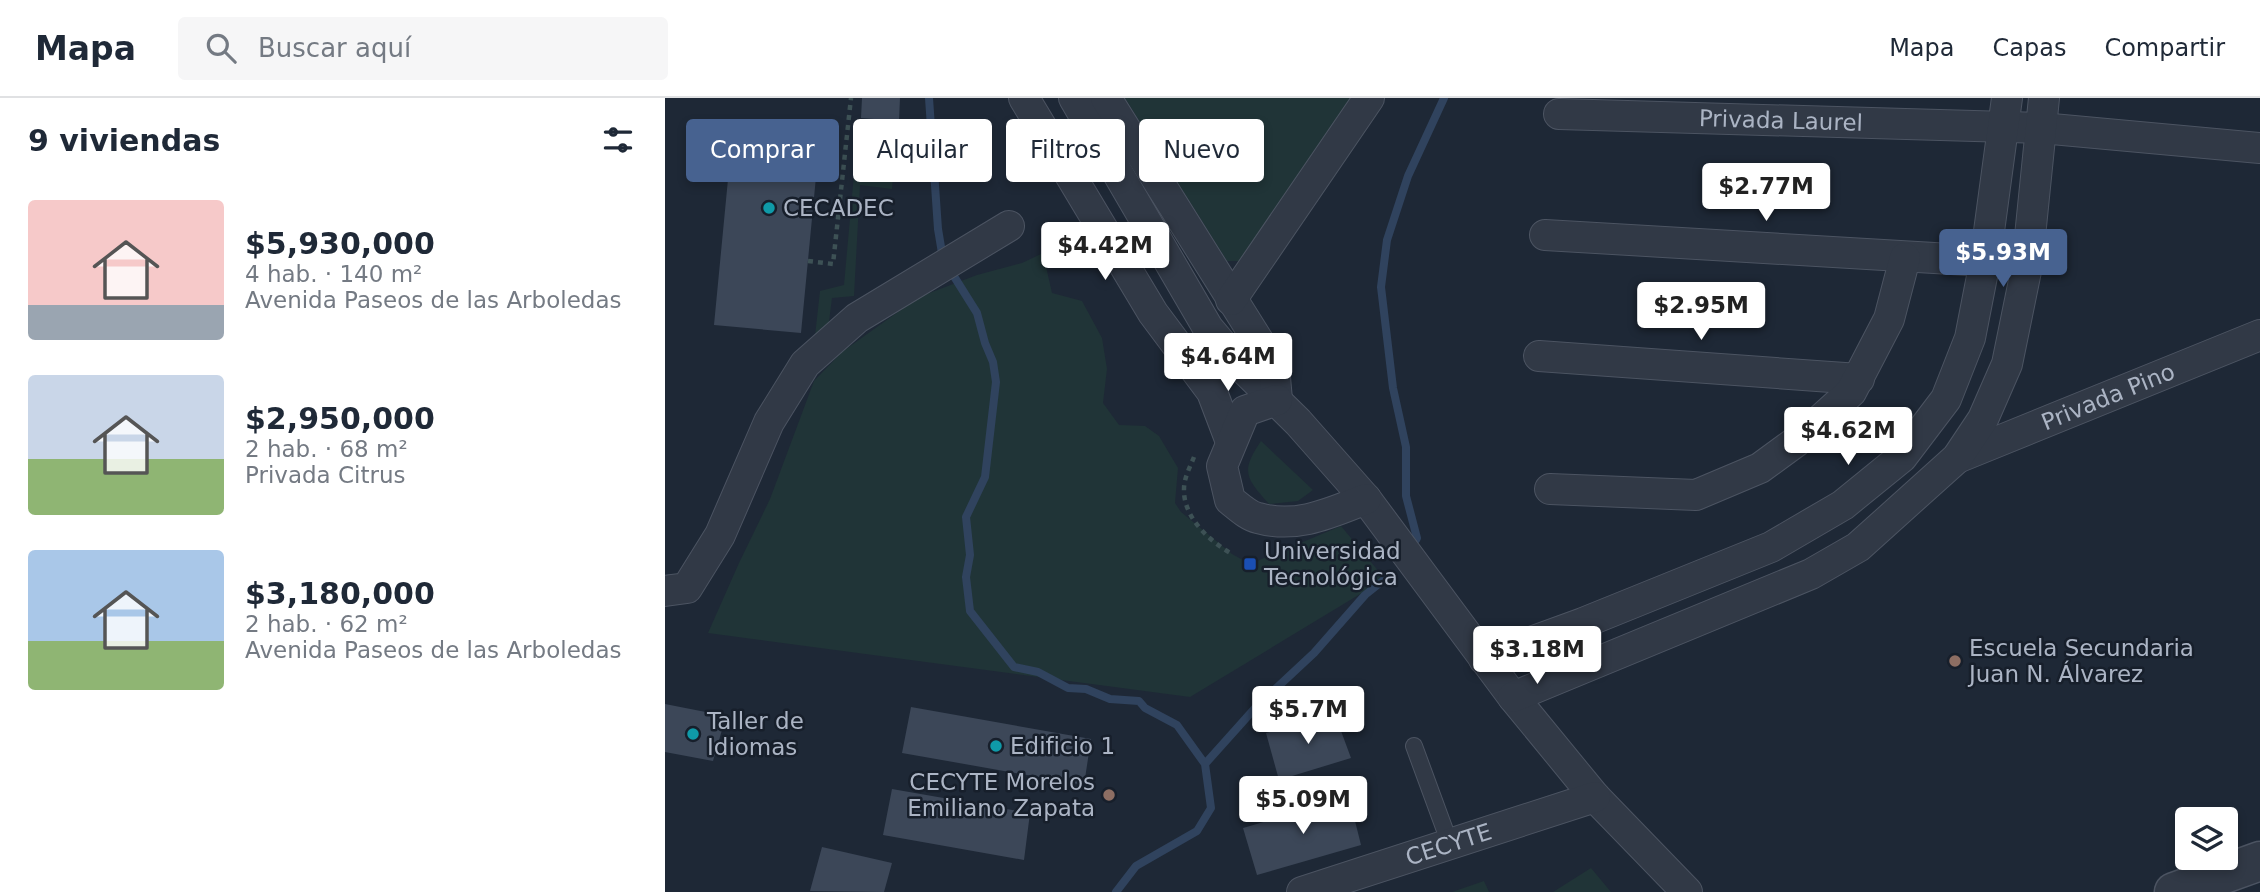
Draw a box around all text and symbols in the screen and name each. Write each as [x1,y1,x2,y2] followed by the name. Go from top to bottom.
[178,17,668,80] search box
[35,29,136,68] text: Mapa
[202,29,240,67] icon: search
[258,33,411,63] text: Buscar aquí
[1889,34,1955,62] text: Mapa
[1993,34,2066,62] text: Capas
[2104,34,2225,62] text: Compartir
[1699,105,1863,136] street label: Privada Laurel
[686,119,839,182] chip: Comprar
[853,119,992,182] chip: Alquilar
[1006,119,1125,182] chip: Filtros
[1139,119,1264,182] chip: Nuevo
[599,121,637,159] icon: filters
[28,123,220,158] text: 9 viviendas
[1709,164,1823,223] pin: $2.77M
[1718,173,1814,199] text: $2.77M
[783,195,894,221] place label: CECADEC
[761,200,777,216] marker: CECADEC
[1048,222,1162,282] pin: $4.42M
[245,226,435,261] text: $5,930,000
[84,228,168,312] icon: home
[1946,230,2060,289] pin: $5.93M
[1057,232,1153,258] text: $4.42M
[1955,239,2051,265] text: $5.93M
[245,261,422,287] text: 4 hab. · 140 m²
[1644,282,1758,342] pin: $2.95M
[245,287,621,313] text: Avenida Paseos de las Arboledas
[1653,292,1749,318] text: $2.95M
[1171,334,1285,393] pin: $4.64M
[1180,343,1276,369] text: $4.64M
[2038,358,2178,435] street label: Privada Pino
[245,401,435,436] text: $2,950,000
[84,403,168,487] icon: home
[1791,408,1905,467] pin: $4.62M
[1800,417,1896,443] text: $4.62M
[245,436,408,462] text: 2 hab. · 68 m²
[245,462,406,488] text: Privada Citrus
[1263,538,1401,590] place label: Universidad Tecnológica
[1242,556,1258,572] marker: Universidad Tecnológica
[245,576,435,611] text: $3,180,000
[84,578,168,662] icon: home
[245,611,408,637] text: 2 hab. · 62 m²
[1480,626,1594,686] pin: $3.18M
[1967,635,2194,687] place label: Escuela Secundaria Juan N. Álvarez
[1489,636,1585,662] text: $3.18M
[245,637,621,663] text: Avenida Paseos de las Arboledas
[1947,653,1963,669] marker: Escuela Secundaria Juan N. Álvarez
[1259,686,1357,746] pin: $5.7M
[1268,696,1348,722] text: $5.7M
[706,708,804,760] place label: Taller de Idiomas
[685,726,701,742] marker: Taller de Idiomas
[1010,733,1115,759] place label: Edificio 1
[988,738,1004,754] marker: Edificio 1
[907,769,1095,821] place label: CECYTE Morelos Emiliano Zapata
[1246,776,1360,836] pin: $5.09M
[1255,786,1351,812] text: $5.09M
[1101,787,1117,803] marker: CECYTE Morelos Emiliano Zapata
[2175,807,2238,870] map controls
[2175,807,2238,870] button: layers
[1402,818,1495,871] street label: CECYTE

